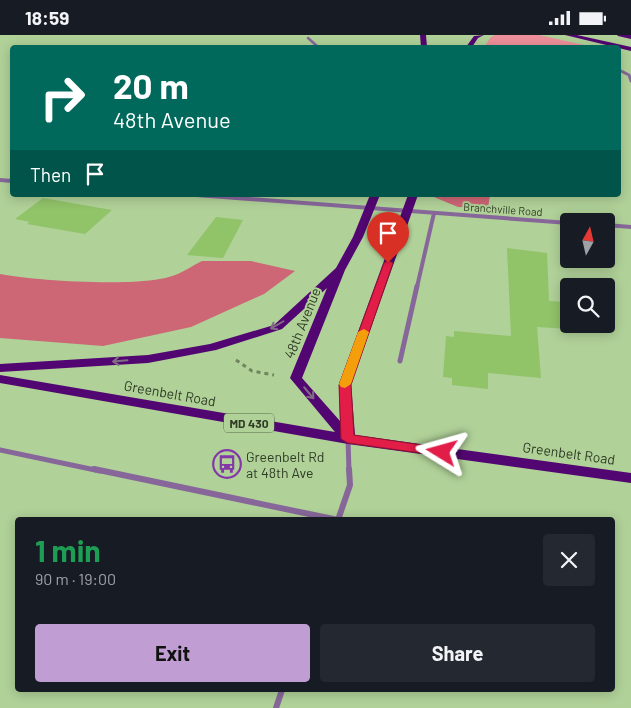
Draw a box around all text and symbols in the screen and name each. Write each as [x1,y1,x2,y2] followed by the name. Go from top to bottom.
[25,6,69,29] text: 18:59
[113,64,189,106] text: 20 m
[30,65,95,130] icon: right
[113,106,231,132] text: 48th Avenue
[81,160,109,188] icon: arrive
[30,163,71,186] text: Then
[463,200,543,218] street label: Branchville Road
[367,212,409,263] pin
[560,213,615,267] north arrow
[560,213,615,333] map controls
[374,219,402,247] icon: arrive
[560,278,615,333] button: search
[280,285,324,361] street label: 48th Avenue
[271,320,285,330] one-way arrow
[112,357,128,366] one-way arrow
[123,377,217,409] street label: Greenbelt Road
[303,386,314,399] one-way arrow
[224,413,274,433] road number: MD 430
[415,425,467,477] position arrow
[522,438,616,468] street label: Greenbelt Road
[246,448,324,481] place label: Greenbelt Rd at 48th Ave
[212,449,242,479] bus stop icon: Greenbelt Rd at 48th Ave
[35,532,101,568] text: 1 min
[543,534,595,586] button: close
[35,569,116,588] text: 90 m · 19:00
[35,624,310,682] button: Exit
[320,624,595,682] button: Share

